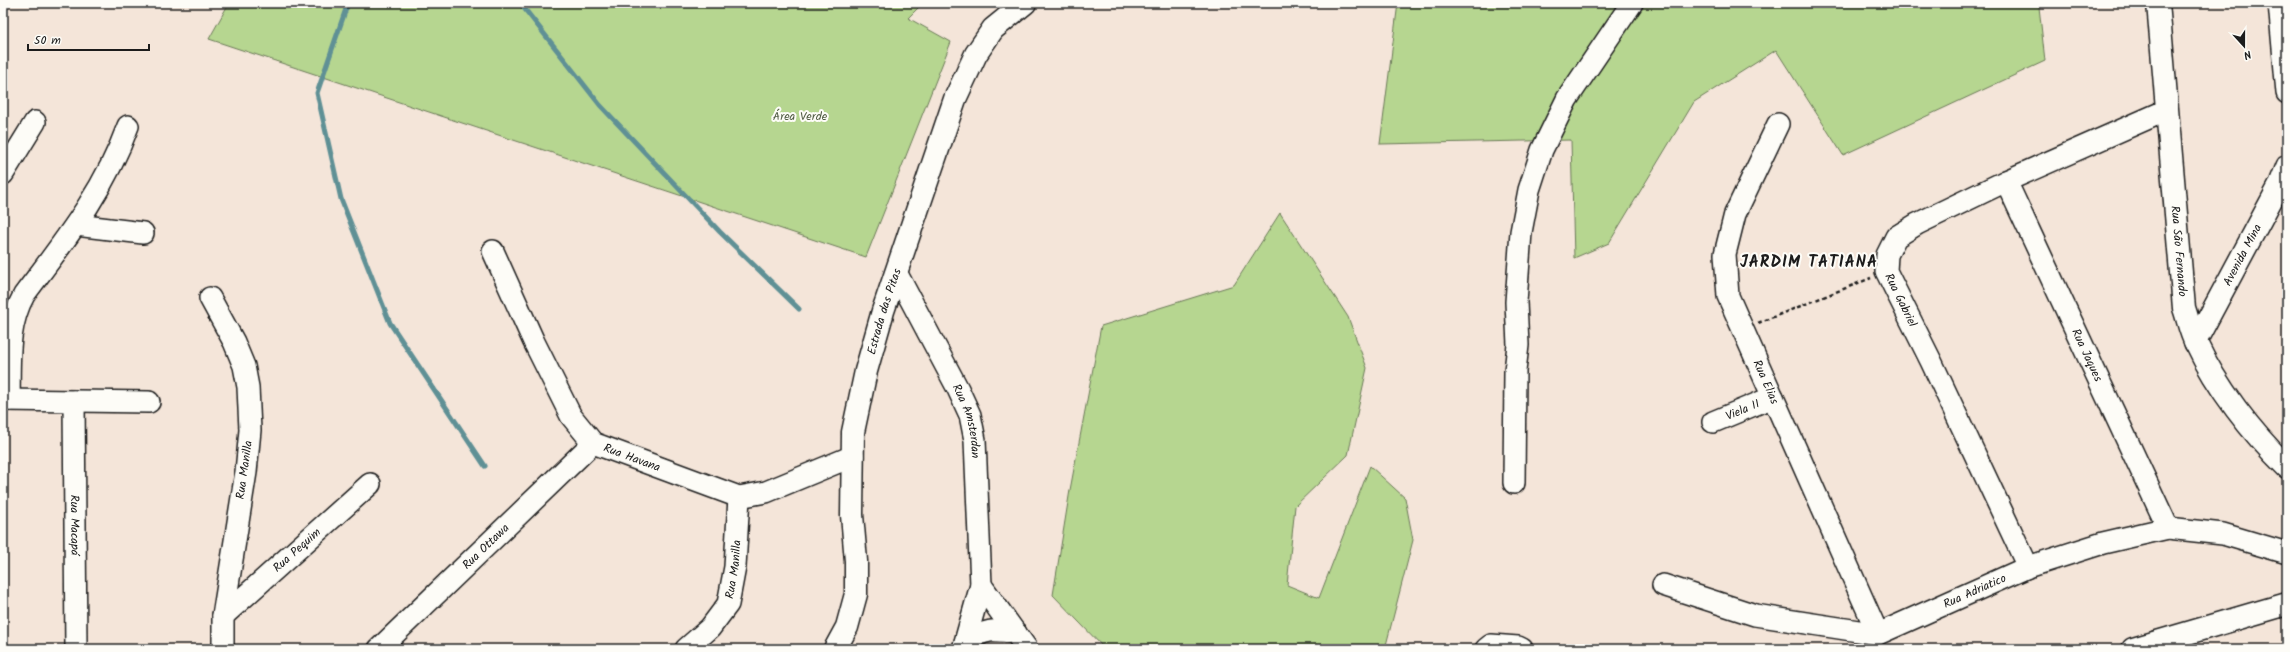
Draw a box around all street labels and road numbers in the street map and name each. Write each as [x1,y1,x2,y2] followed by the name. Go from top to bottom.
[2165,205,2192,297] street label: Rua São Fernando
[2218,220,2267,289] street label: Avenida Mina
[862,266,907,357] street label: Estrada das Pitas
[1879,270,1922,330] street label: Rua Gabriel
[2066,326,2107,385] street label: Rua Jaques
[1747,357,1784,407] street label: Rua Elias
[947,381,985,459] street label: Rua Amsterdan
[1723,394,1763,426] street label: Viela II
[231,439,258,501] street label: Rua Manilla
[601,439,663,477] street label: Rua Havana
[65,495,84,557] street label: Rua Macapá
[458,519,514,574] street label: Rua Ottawa
[269,523,326,577] street label: Rua Pequim
[720,539,747,600] street label: Rua Manilla
[1940,569,2009,614] street label: Rua Adriatico

